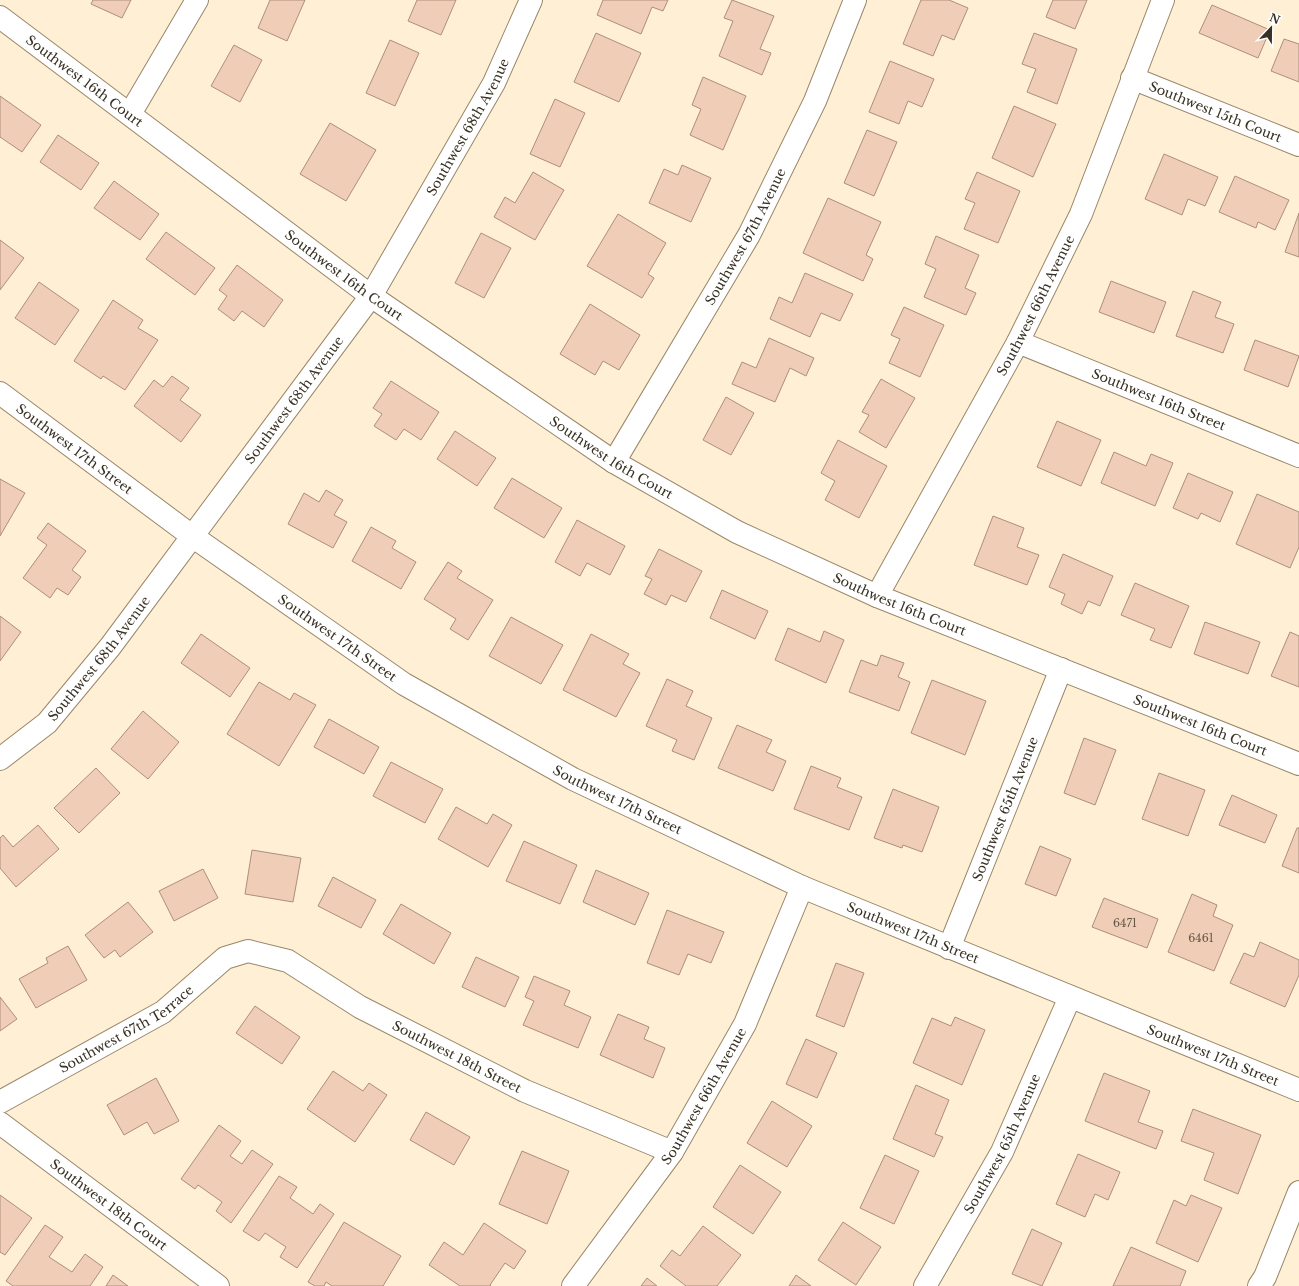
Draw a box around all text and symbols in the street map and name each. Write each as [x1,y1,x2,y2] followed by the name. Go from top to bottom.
[1251,8,1291,48] north arrow
[1267,10,1283,27] text: N
[22,31,147,131] street label: Southwest 16th Court
[423,56,513,199] street label: Southwest 68th Avenue
[1146,78,1284,146] street label: Southwest 15th Court
[701,165,790,308] street label: Southwest 67th Avenue
[281,226,406,324] street label: Southwest 16th Court
[993,232,1078,379] street label: Southwest 66th Avenue
[241,333,347,467] street label: Southwest 68th Avenue
[1089,365,1228,434] street label: Southwest 16th Street
[13,400,136,498] street label: Southwest 17th Street
[546,413,676,503] street label: Southwest 16th Court
[830,569,969,640] street label: Southwest 16th Court
[275,591,400,686] street label: Southwest 17th Street
[44,593,154,725] street label: Southwest 68th Avenue
[1131,691,1270,760] street label: Southwest 16th Court
[969,734,1042,884] street label: Southwest 65th Avenue
[550,762,685,838] street label: Southwest 17th Street
[844,898,982,967] street label: Southwest 17th Street
[1113,916,1137,930] house number: 6471
[1188,931,1214,945] house number: 6461
[56,982,197,1077] street label: Southwest 67th Terrace
[389,1017,524,1097] street label: Southwest 18th Street
[1144,1021,1281,1090] street label: Southwest 17th Street
[658,1025,750,1168] street label: Southwest 66th Avenue
[960,1071,1044,1217] street label: Southwest 65th Avenue
[47,1155,171,1254] street label: Southwest 18th Court

